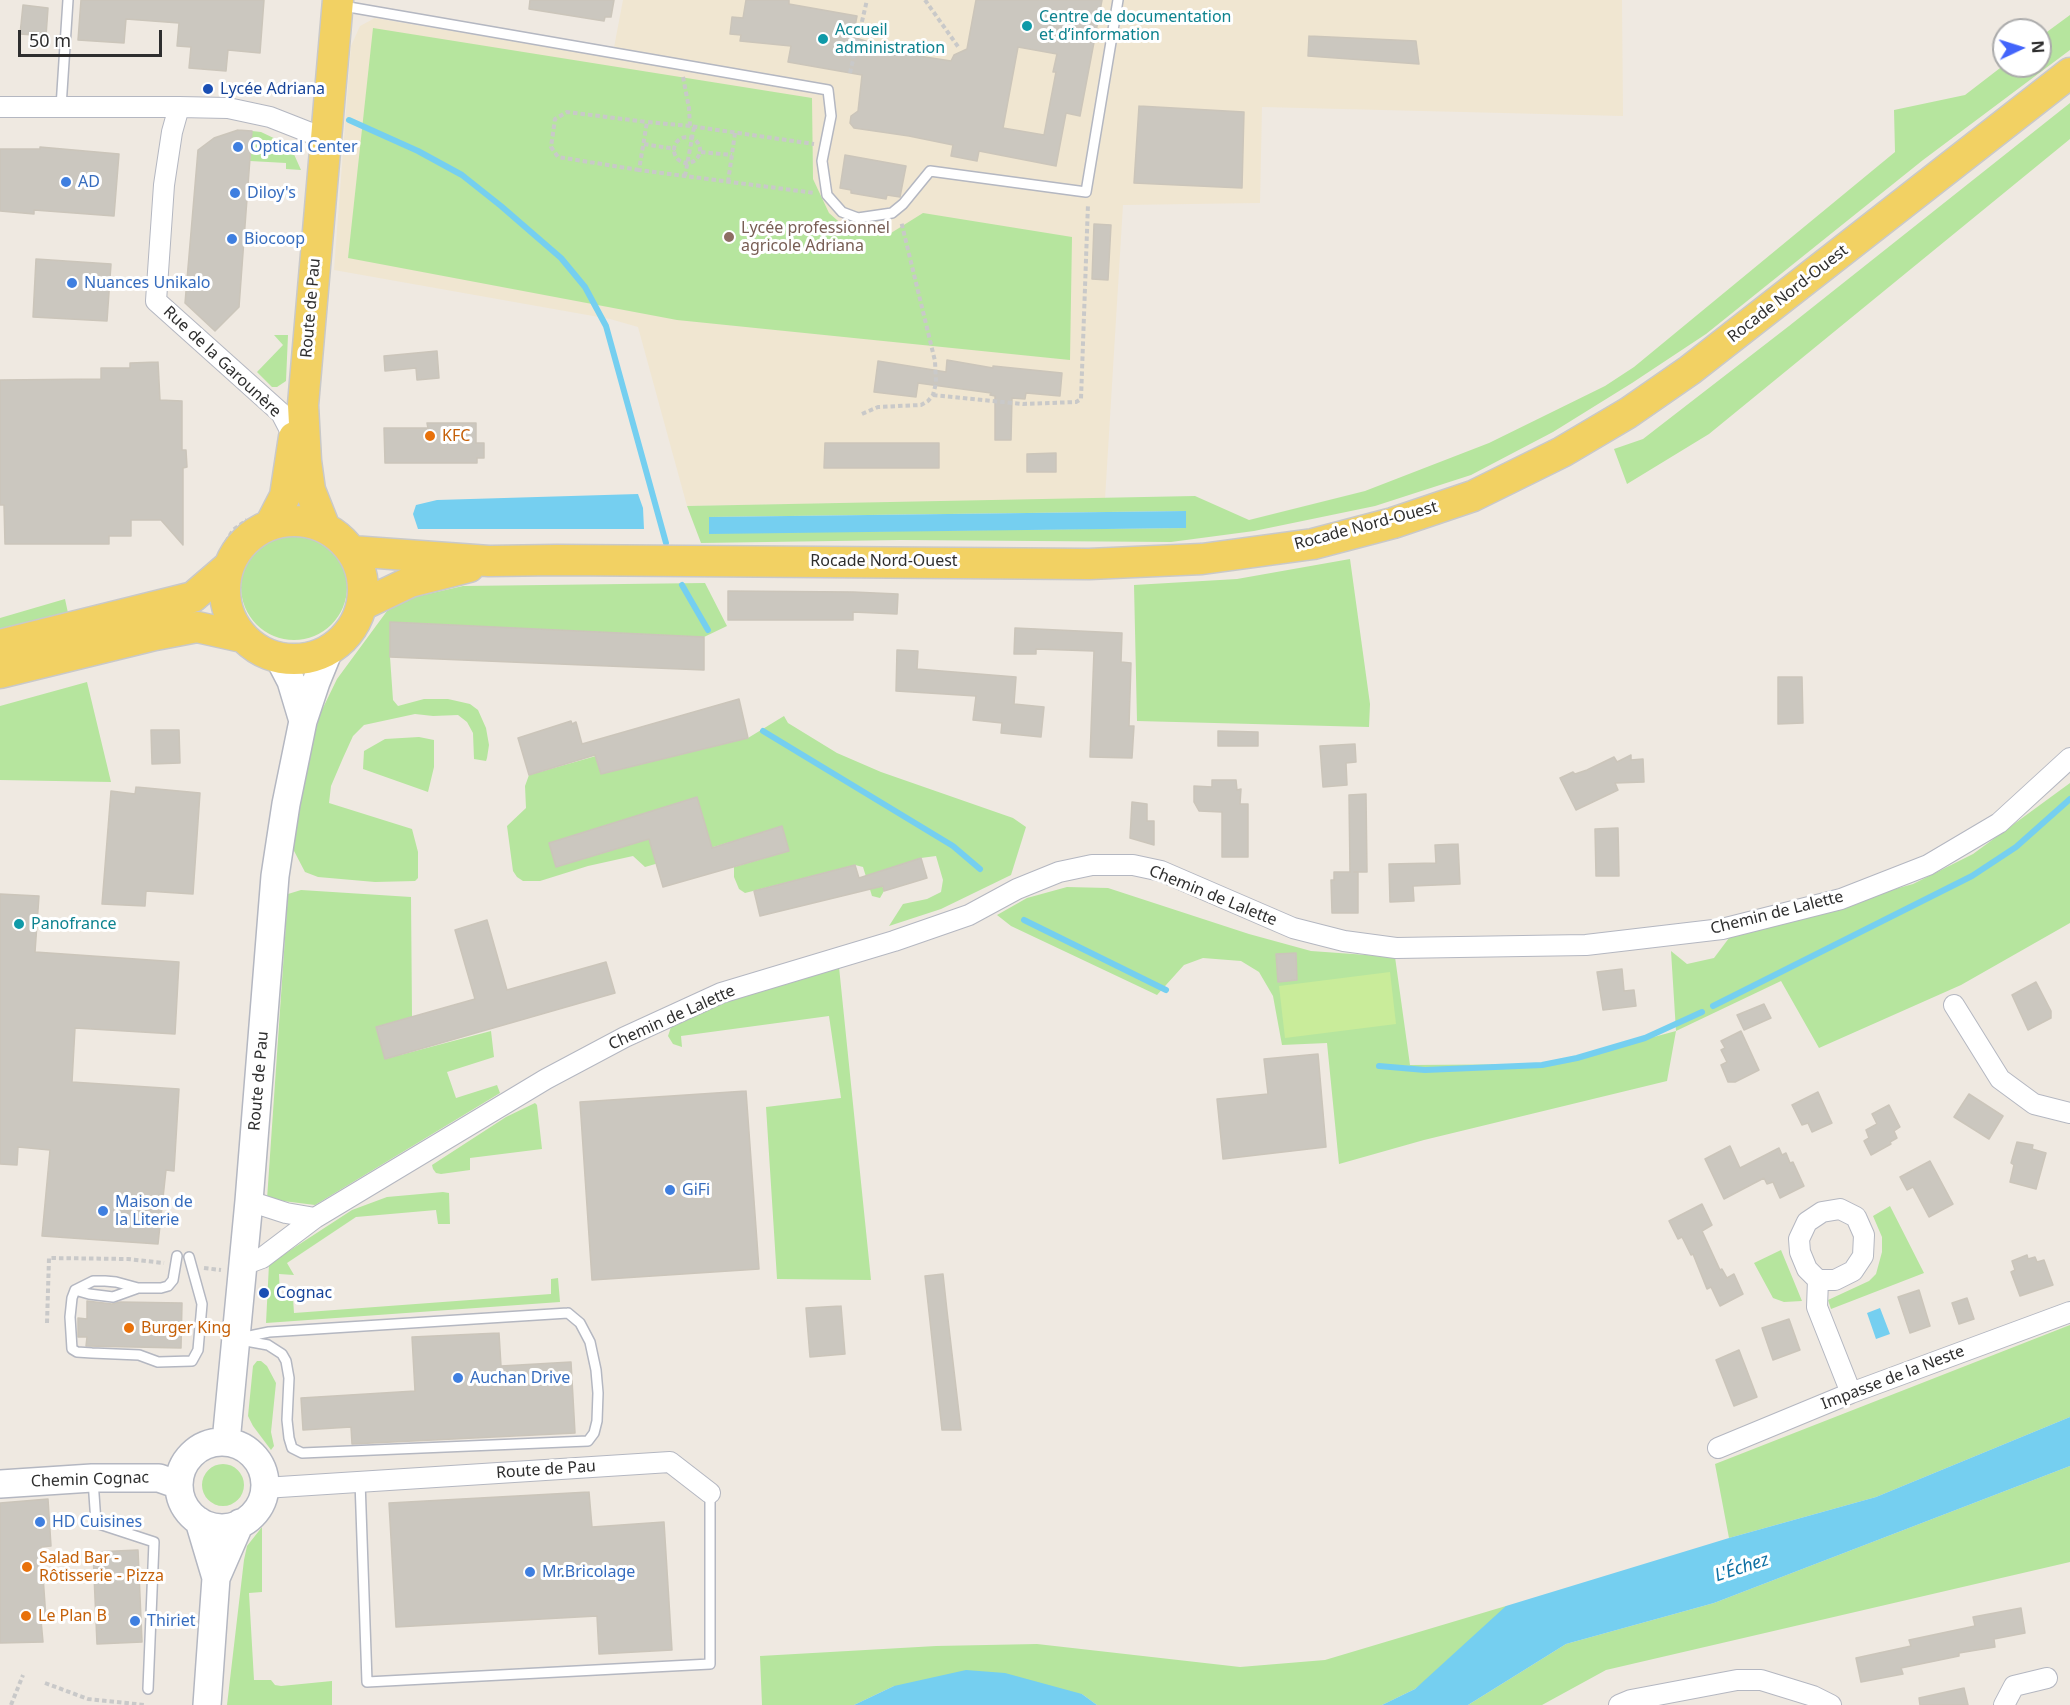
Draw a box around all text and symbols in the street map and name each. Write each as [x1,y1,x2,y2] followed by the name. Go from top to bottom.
[1039,7,1231,45] place label: Centre de documentation et d’information
[21,18,165,56] scale bar
[1992,18,2052,78] north arrow
[1020,19,1034,33] marker: Centre de documentation et d’information
[835,20,945,58] place label: Accueil administration
[29,28,71,52] text: 50 m
[816,32,830,46] marker: Accueil administration
[2027,40,2049,54] text: N
[220,79,325,99] place label: Lycée Adriana
[201,82,215,96] marker: Lycée Adriana
[250,137,358,157] place label: Optical Center
[231,140,245,154] marker: Optical Center
[78,172,100,192] place label: AD
[59,175,73,189] marker: AD
[247,183,296,203] place label: Diloy's
[228,186,242,200] marker: Diloy's
[741,218,890,256] place label: Lycée professionnel agricole Adriana
[244,229,305,249] place label: Biocoop
[722,230,736,244] marker: Lycée professionnel agricole Adriana
[225,232,239,246] marker: Biocoop
[1724,241,1852,347] street label: Rocade Nord-Ouest
[297,257,325,359] street label: Route de Pau
[84,273,210,293] place label: Nuances Unikalo
[65,276,79,290] marker: Nuances Unikalo
[159,302,285,422] street label: Rue de la Garounère
[442,426,470,446] place label: KFC
[423,429,437,443] marker: KFC
[1292,498,1440,554] street label: Rocade Nord-Ouest
[810,551,958,571] street label: Rocade Nord-Ouest
[1146,862,1280,930] street label: Chemin de Lalette
[1709,887,1845,939] street label: Chemin de Lalette
[31,914,117,934] place label: Panofrance
[12,917,26,931] marker: Panofrance
[606,982,738,1054] street label: Chemin de Lalette
[245,1030,273,1132] street label: Route de Pau
[682,1180,710,1200] place label: GiFi
[663,1183,677,1197] marker: GiFi
[115,1192,193,1230] place label: Maison de la Literie
[96,1204,110,1218] marker: Maison de la Literie
[276,1283,332,1303] place label: Cognac
[257,1286,271,1300] marker: Cognac
[141,1318,231,1338] place label: Burger King
[122,1321,136,1335] marker: Burger King
[1819,1342,1967,1414] street label: Impasse de la Neste
[470,1368,570,1388] place label: Auchan Drive
[451,1371,465,1385] marker: Auchan Drive
[495,1457,597,1483] street label: Route de Pau
[31,1468,149,1492] street label: Chemin Cognac
[52,1512,142,1532] place label: HD Cuisines
[33,1515,47,1529] marker: HD Cuisines
[39,1548,164,1586] place label: Salad Bar - Rôtisserie - Pizza
[1712,1549,1772,1587] water label: L'Échez
[20,1560,34,1574] marker: Salad Bar - Rôtisserie - Pizza
[542,1562,635,1582] place label: Mr.Bricolage
[523,1565,537,1579] marker: Mr.Bricolage
[38,1606,107,1626] place label: Le Plan B
[19,1609,33,1623] marker: Le Plan B
[147,1611,195,1631] place label: Thiriet
[128,1614,142,1628] marker: Thiriet

